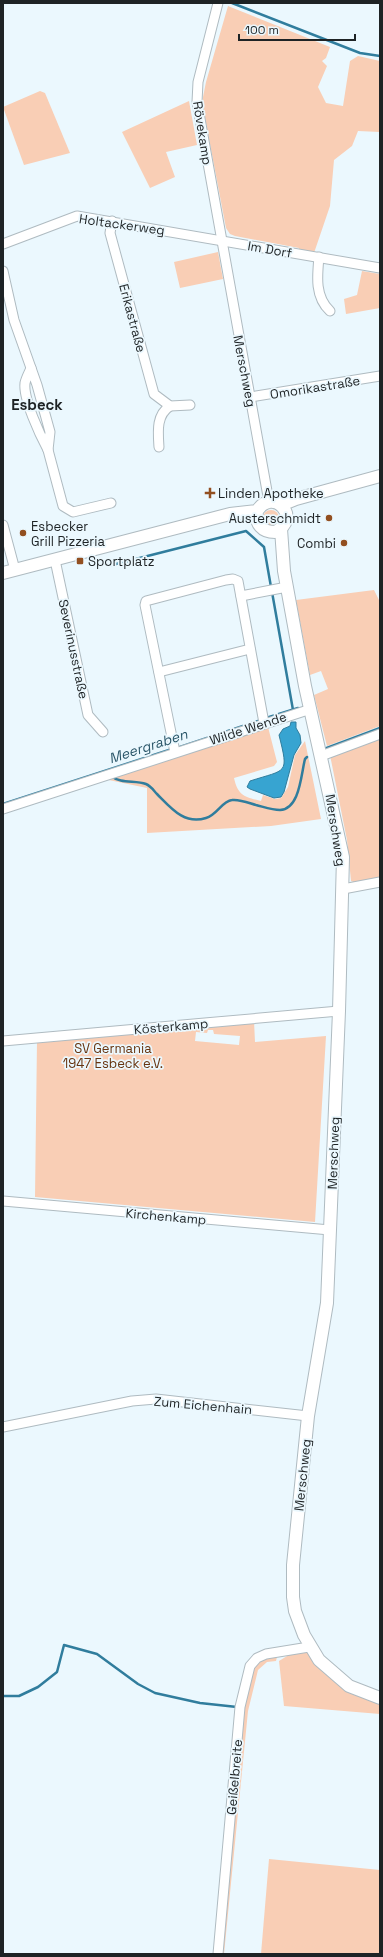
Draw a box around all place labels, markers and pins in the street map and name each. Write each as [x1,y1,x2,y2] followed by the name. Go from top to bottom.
[218,485,324,502] place label: Linden Apotheke
[205,488,215,498] marker: Linden Apotheke
[229,510,321,527] place label: Austerschmidt
[324,513,334,523] marker: Austerschmidt
[31,518,105,550] place label: Esbecker Grill Pizzeria
[18,528,28,538] marker: Esbecker Grill Pizzeria
[297,535,336,552] place label: Combi
[339,538,349,548] marker: Combi
[88,553,155,570] place label: Sportplatz
[75,556,85,566] marker: Sportplatz

